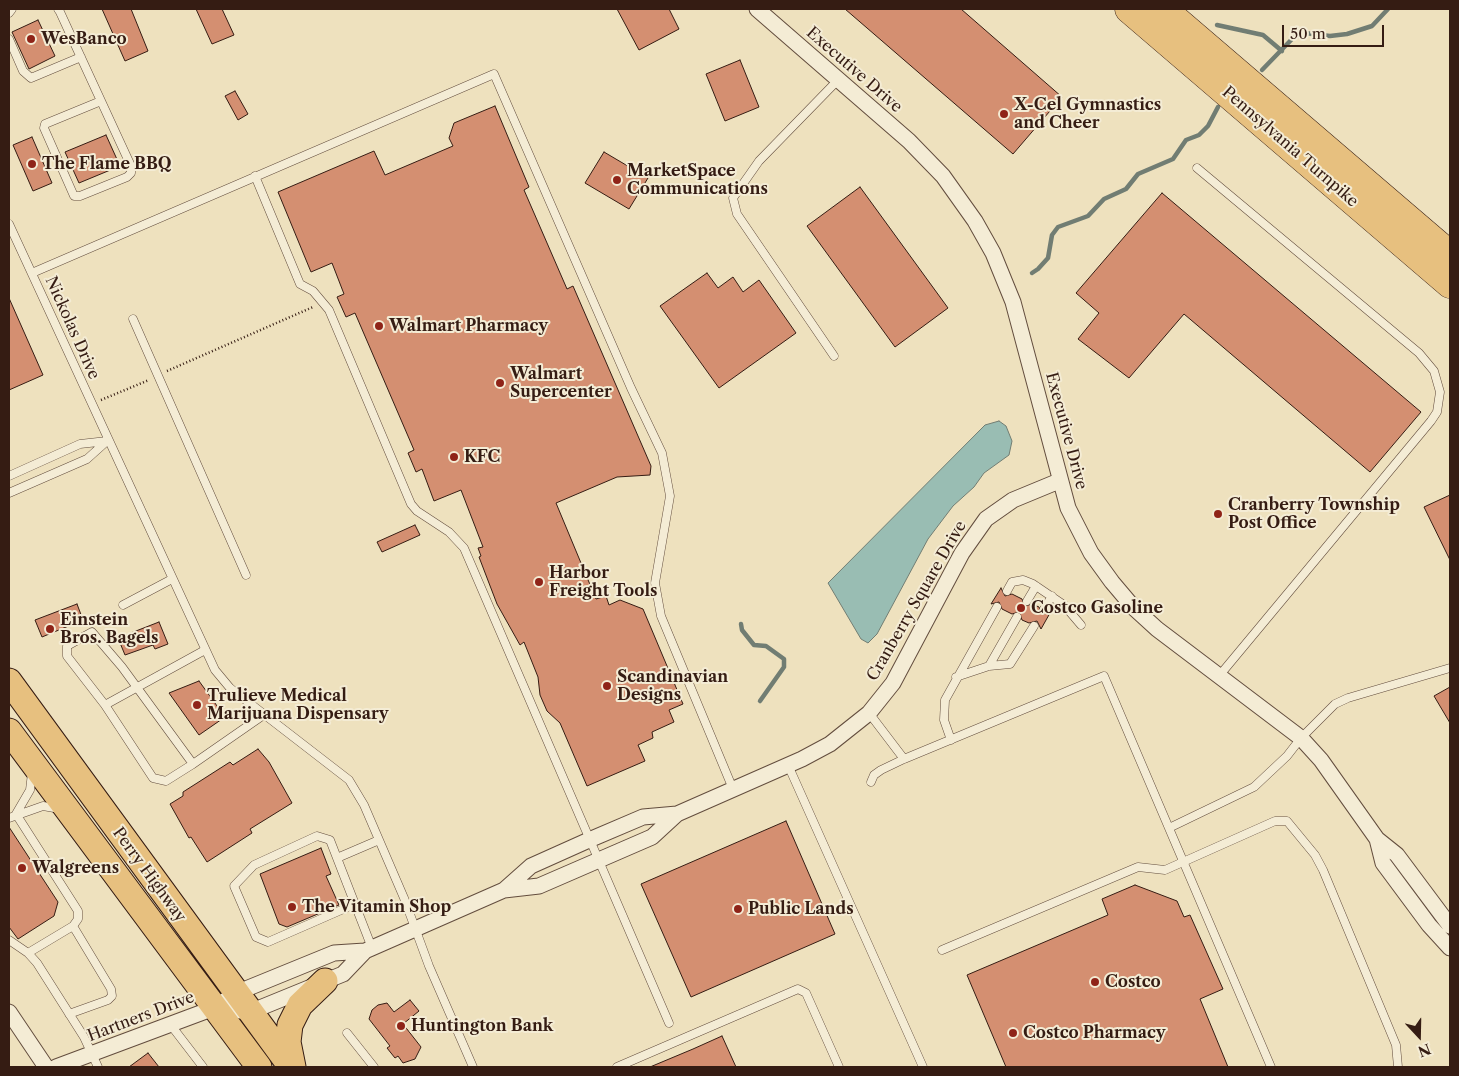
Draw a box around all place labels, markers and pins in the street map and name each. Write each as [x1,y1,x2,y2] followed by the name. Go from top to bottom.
[41,29,127,49] place label: WesBanco
[25,33,37,45] marker: WesBanco
[1014,95,1161,133] place label: X-Cel Gymnastics and Cheer
[998,108,1010,120] marker: X-Cel Gymnastics and Cheer
[42,154,172,174] place label: The Flame BBQ
[26,158,38,170] marker: The Flame BBQ
[627,161,768,199] place label: MarketSpace Communications
[611,174,623,186] marker: MarketSpace Communications
[389,316,548,336] place label: Walmart Pharmacy
[373,320,385,332] marker: Walmart Pharmacy
[510,364,612,402] place label: Walmart Supercenter
[494,377,506,389] marker: Walmart Supercenter
[464,447,500,467] place label: KFC
[448,451,460,463] marker: KFC
[1228,495,1400,533] place label: Cranberry Township Post Office
[1212,508,1224,520] marker: Cranberry Township Post Office
[549,563,658,601] place label: Harbor Freight Tools
[533,576,545,588] marker: Harbor Freight Tools
[1031,598,1163,618] place label: Costco Gasoline
[1015,602,1027,614] marker: Costco Gasoline
[60,610,159,648] place label: Einstein Bros. Bagels
[44,623,56,635] marker: Einstein Bros. Bagels
[617,667,728,705] place label: Scandinavian Designs
[601,680,613,692] marker: Scandinavian Designs
[207,686,389,724] place label: Trulieve Medical Marijuana Dispensary
[191,699,203,711] marker: Trulieve Medical Marijuana Dispensary
[32,858,119,878] place label: Walgreens
[16,862,28,874] marker: Walgreens
[302,897,451,917] place label: The Vitamin Shop
[748,899,854,919] place label: Public Lands
[286,901,298,913] marker: The Vitamin Shop
[732,903,744,915] marker: Public Lands
[1105,972,1161,992] place label: Costco
[1089,976,1101,988] marker: Costco
[411,1016,553,1036] place label: Huntington Bank
[395,1020,407,1032] marker: Huntington Bank
[1023,1023,1166,1043] place label: Costco Pharmacy
[1007,1027,1019,1039] marker: Costco Pharmacy

